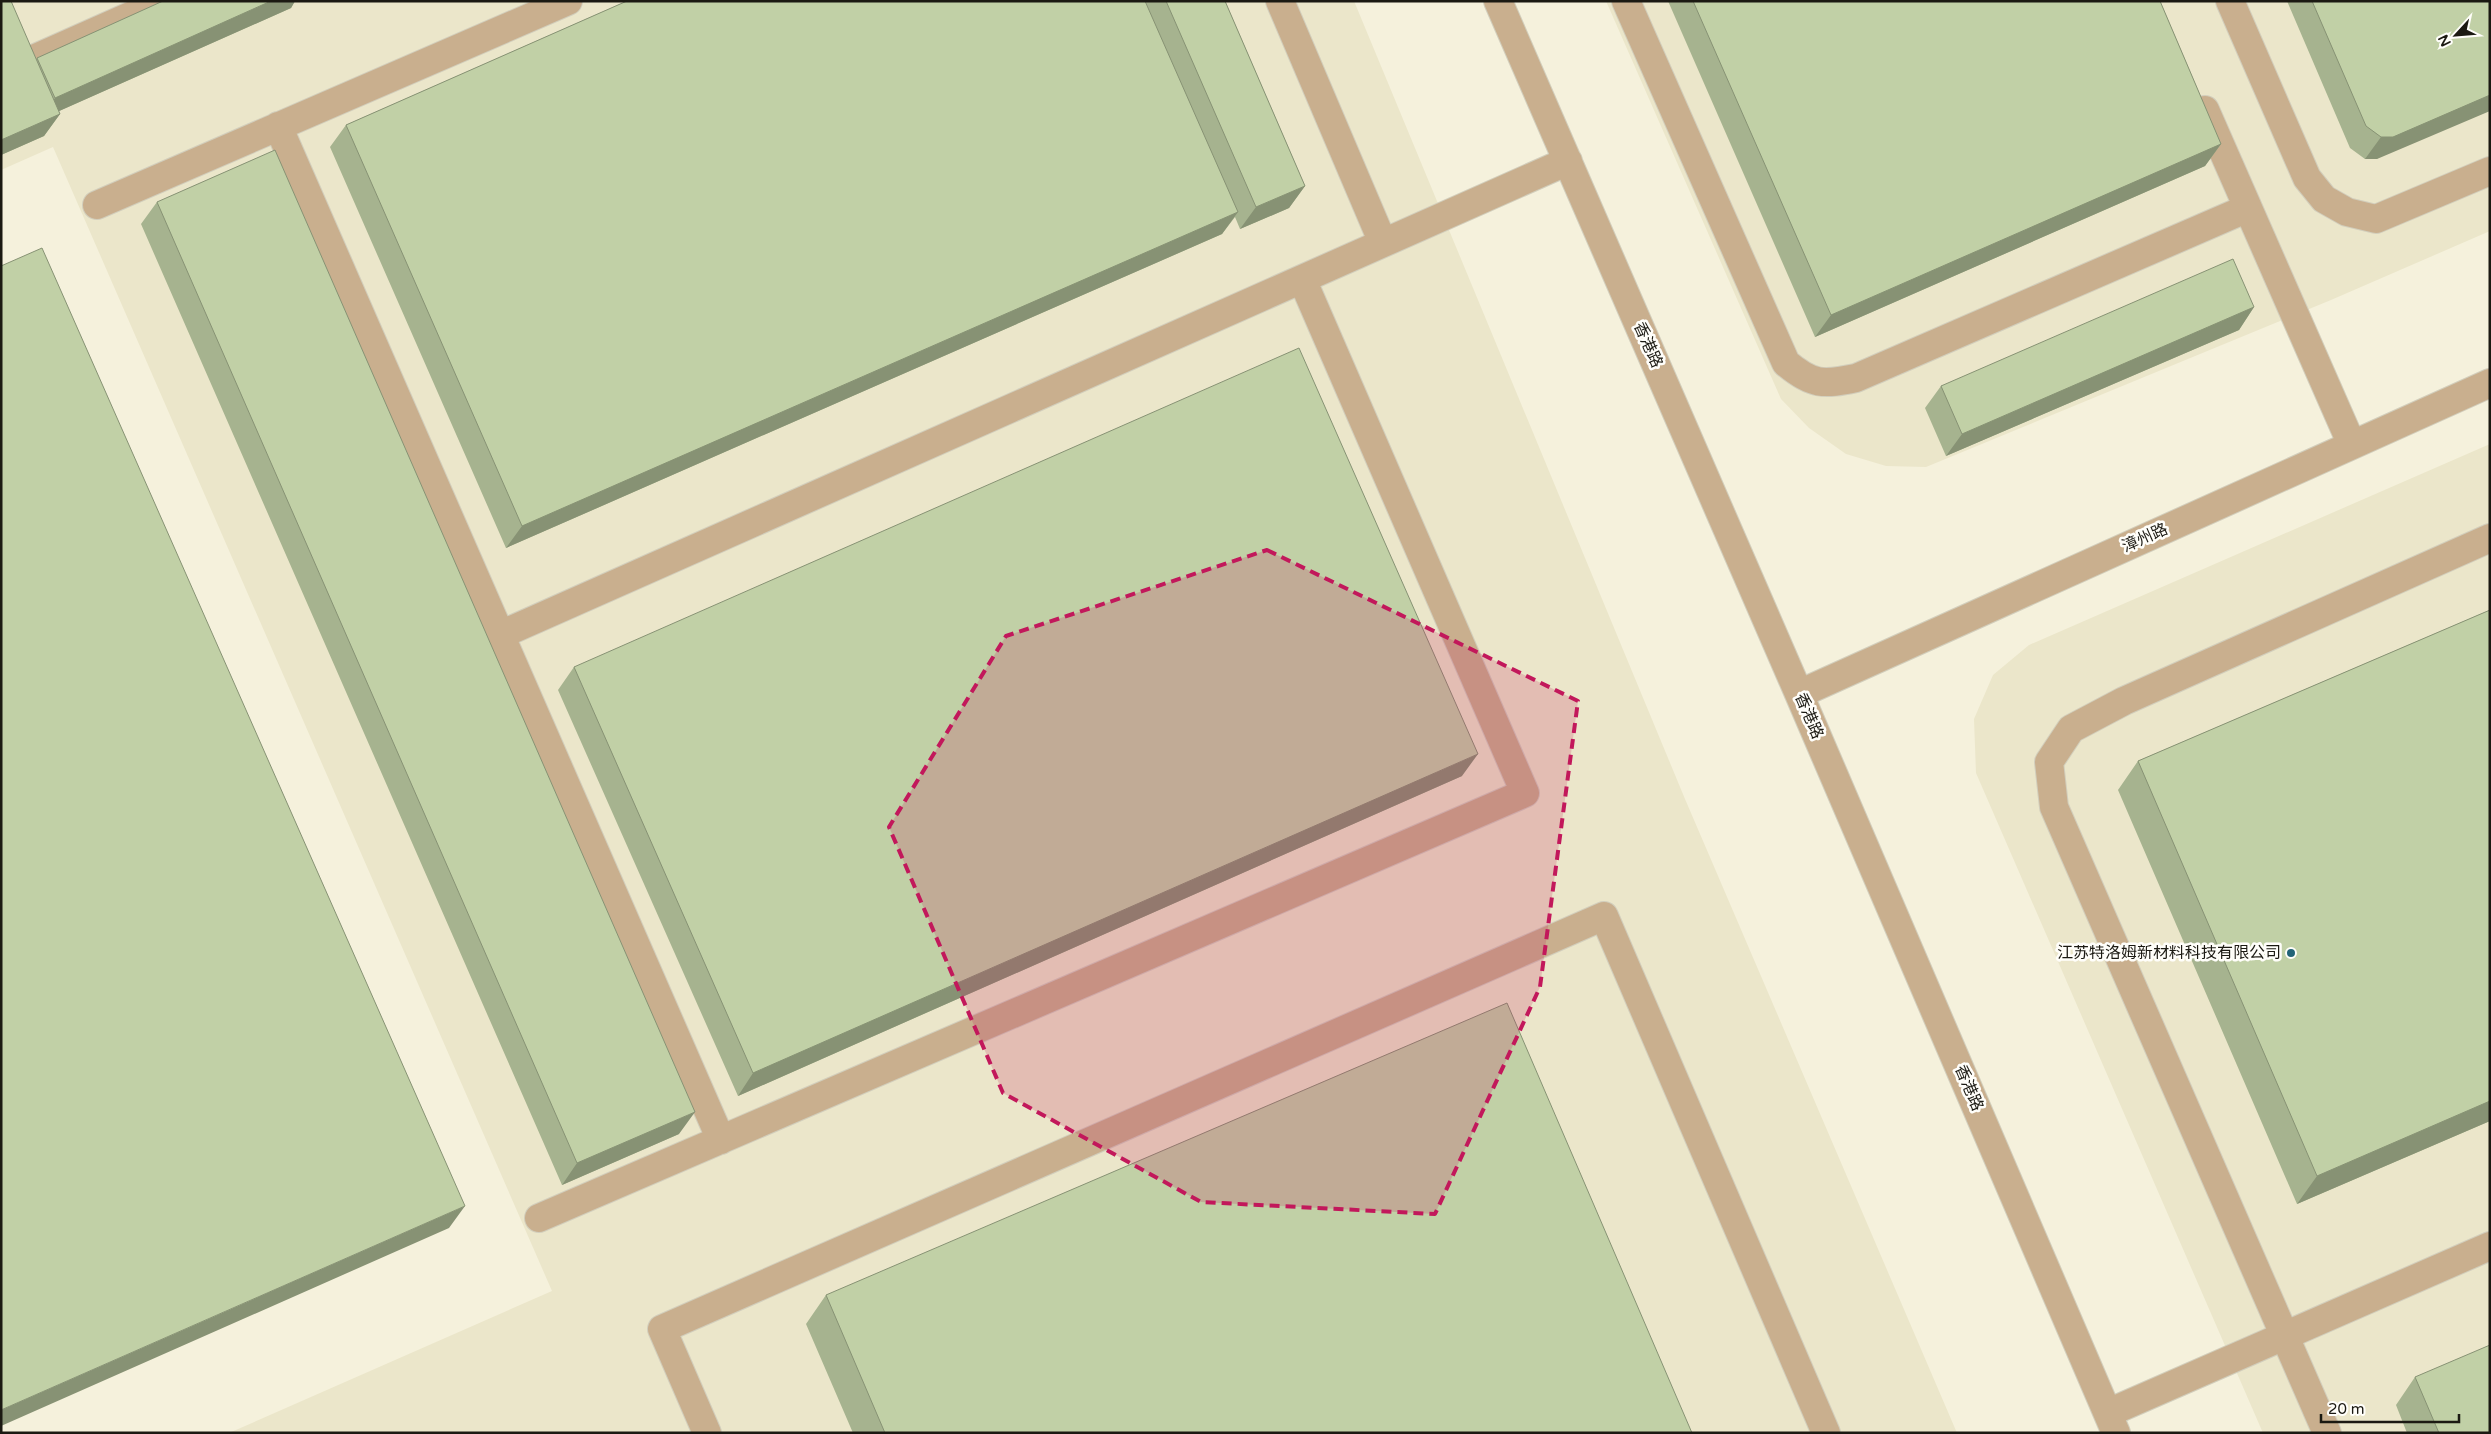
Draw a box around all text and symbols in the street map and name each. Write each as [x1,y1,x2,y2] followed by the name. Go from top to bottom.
[2431,10,2481,60] north arrow
[2435,32,2455,49] text: N
[1629,319,1667,371] street label: 香港路
[2119,519,2171,557] street label: 漳州路
[1790,690,1828,742] street label: 香港路
[2057,943,2281,963] place label: 江苏特洛姆新材料科技有限公司
[2285,947,2297,959] marker: 江苏特洛姆新材料科技有限公司
[1950,1062,1988,1114] street label: 香港路
[2321,1392,2458,1424] scale bar
[2328,1400,2365,1418] text: 20 m

